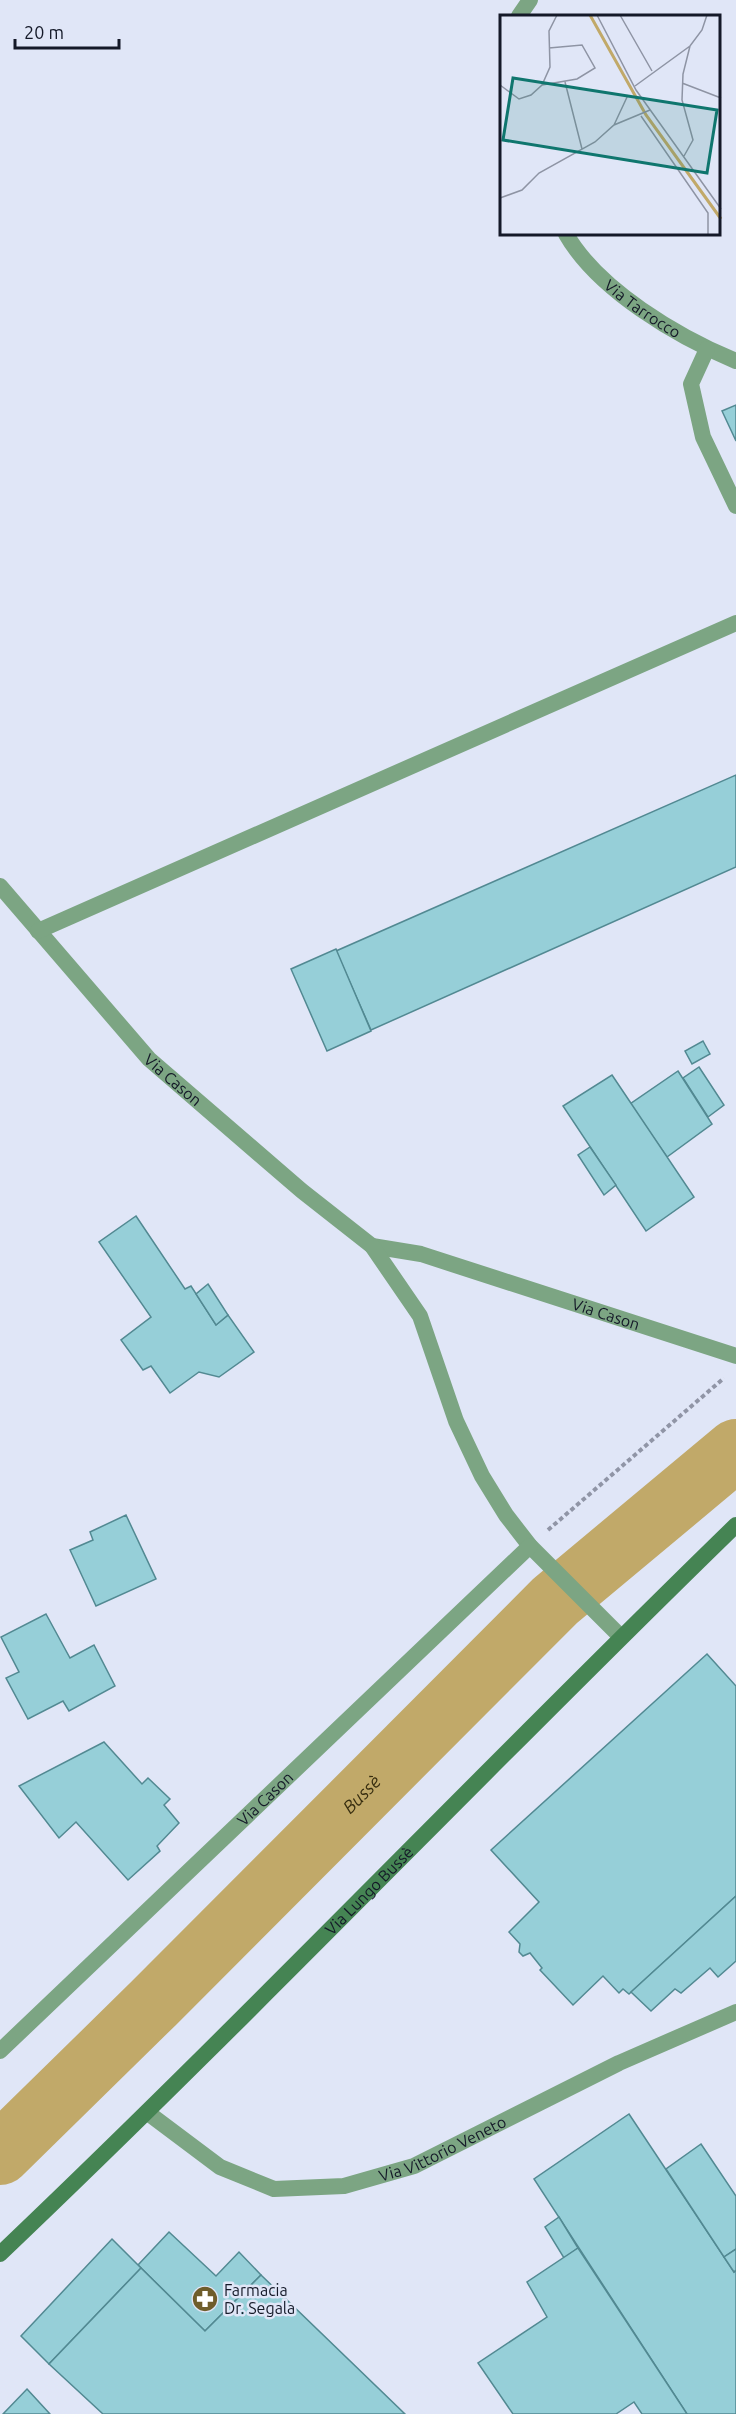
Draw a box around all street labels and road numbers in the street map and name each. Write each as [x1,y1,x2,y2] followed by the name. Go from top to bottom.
[601,276,684,341] street label: Via Tarrocco
[141,1050,205,1109] street label: Via Cason
[570,1295,642,1333] street label: Via Cason
[233,1768,297,1829] street label: Via Cason
[321,1843,417,1938] street label: Via Lungo Bussè
[377,2112,509,2185] street label: Via Vittorio Veneto

